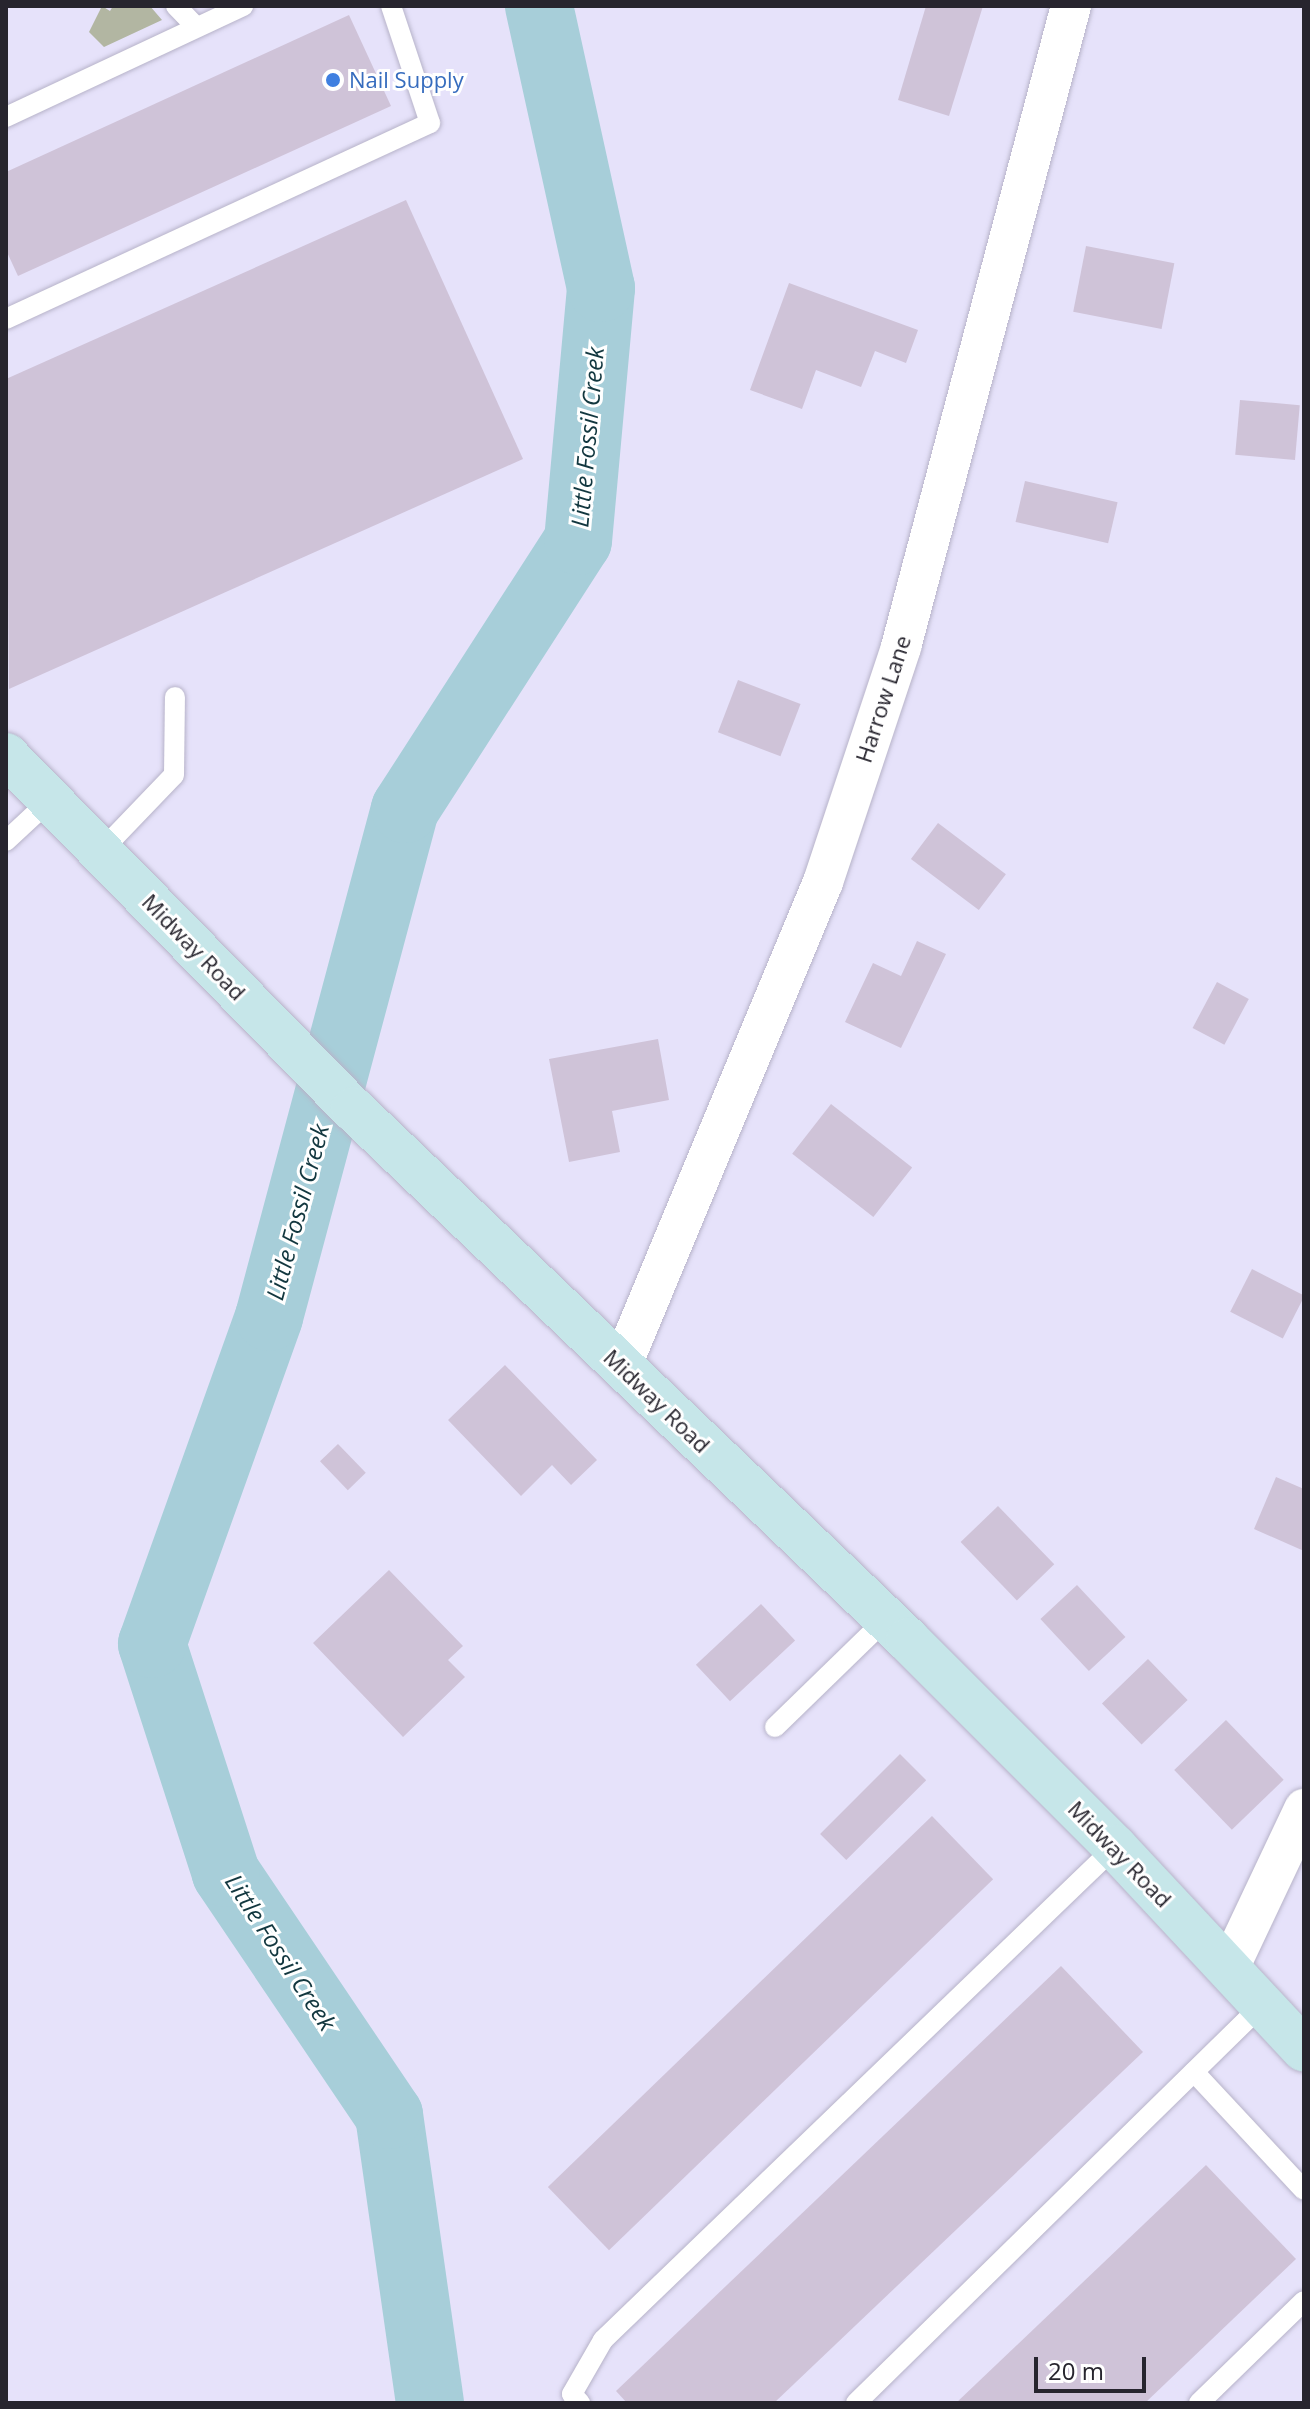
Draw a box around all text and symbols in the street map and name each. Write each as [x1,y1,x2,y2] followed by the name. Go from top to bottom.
[349,67,464,93] place label: Nail Supply
[324,71,342,89] marker: Nail Supply
[565,346,609,528] water label: Little Fossil Creek
[850,632,916,766] street label: Harrow Lane
[137,888,251,1006] street label: Midway Road
[260,1121,334,1303] water label: Little Fossil Creek
[598,1344,716,1458] street label: Midway Road
[1063,1795,1177,1913] street label: Midway Road
[220,1868,342,2036] water label: Little Fossil Creek
[1038,2341,1150,2391] scale bar
[1048,2354,1104,2387] text: 20 m

